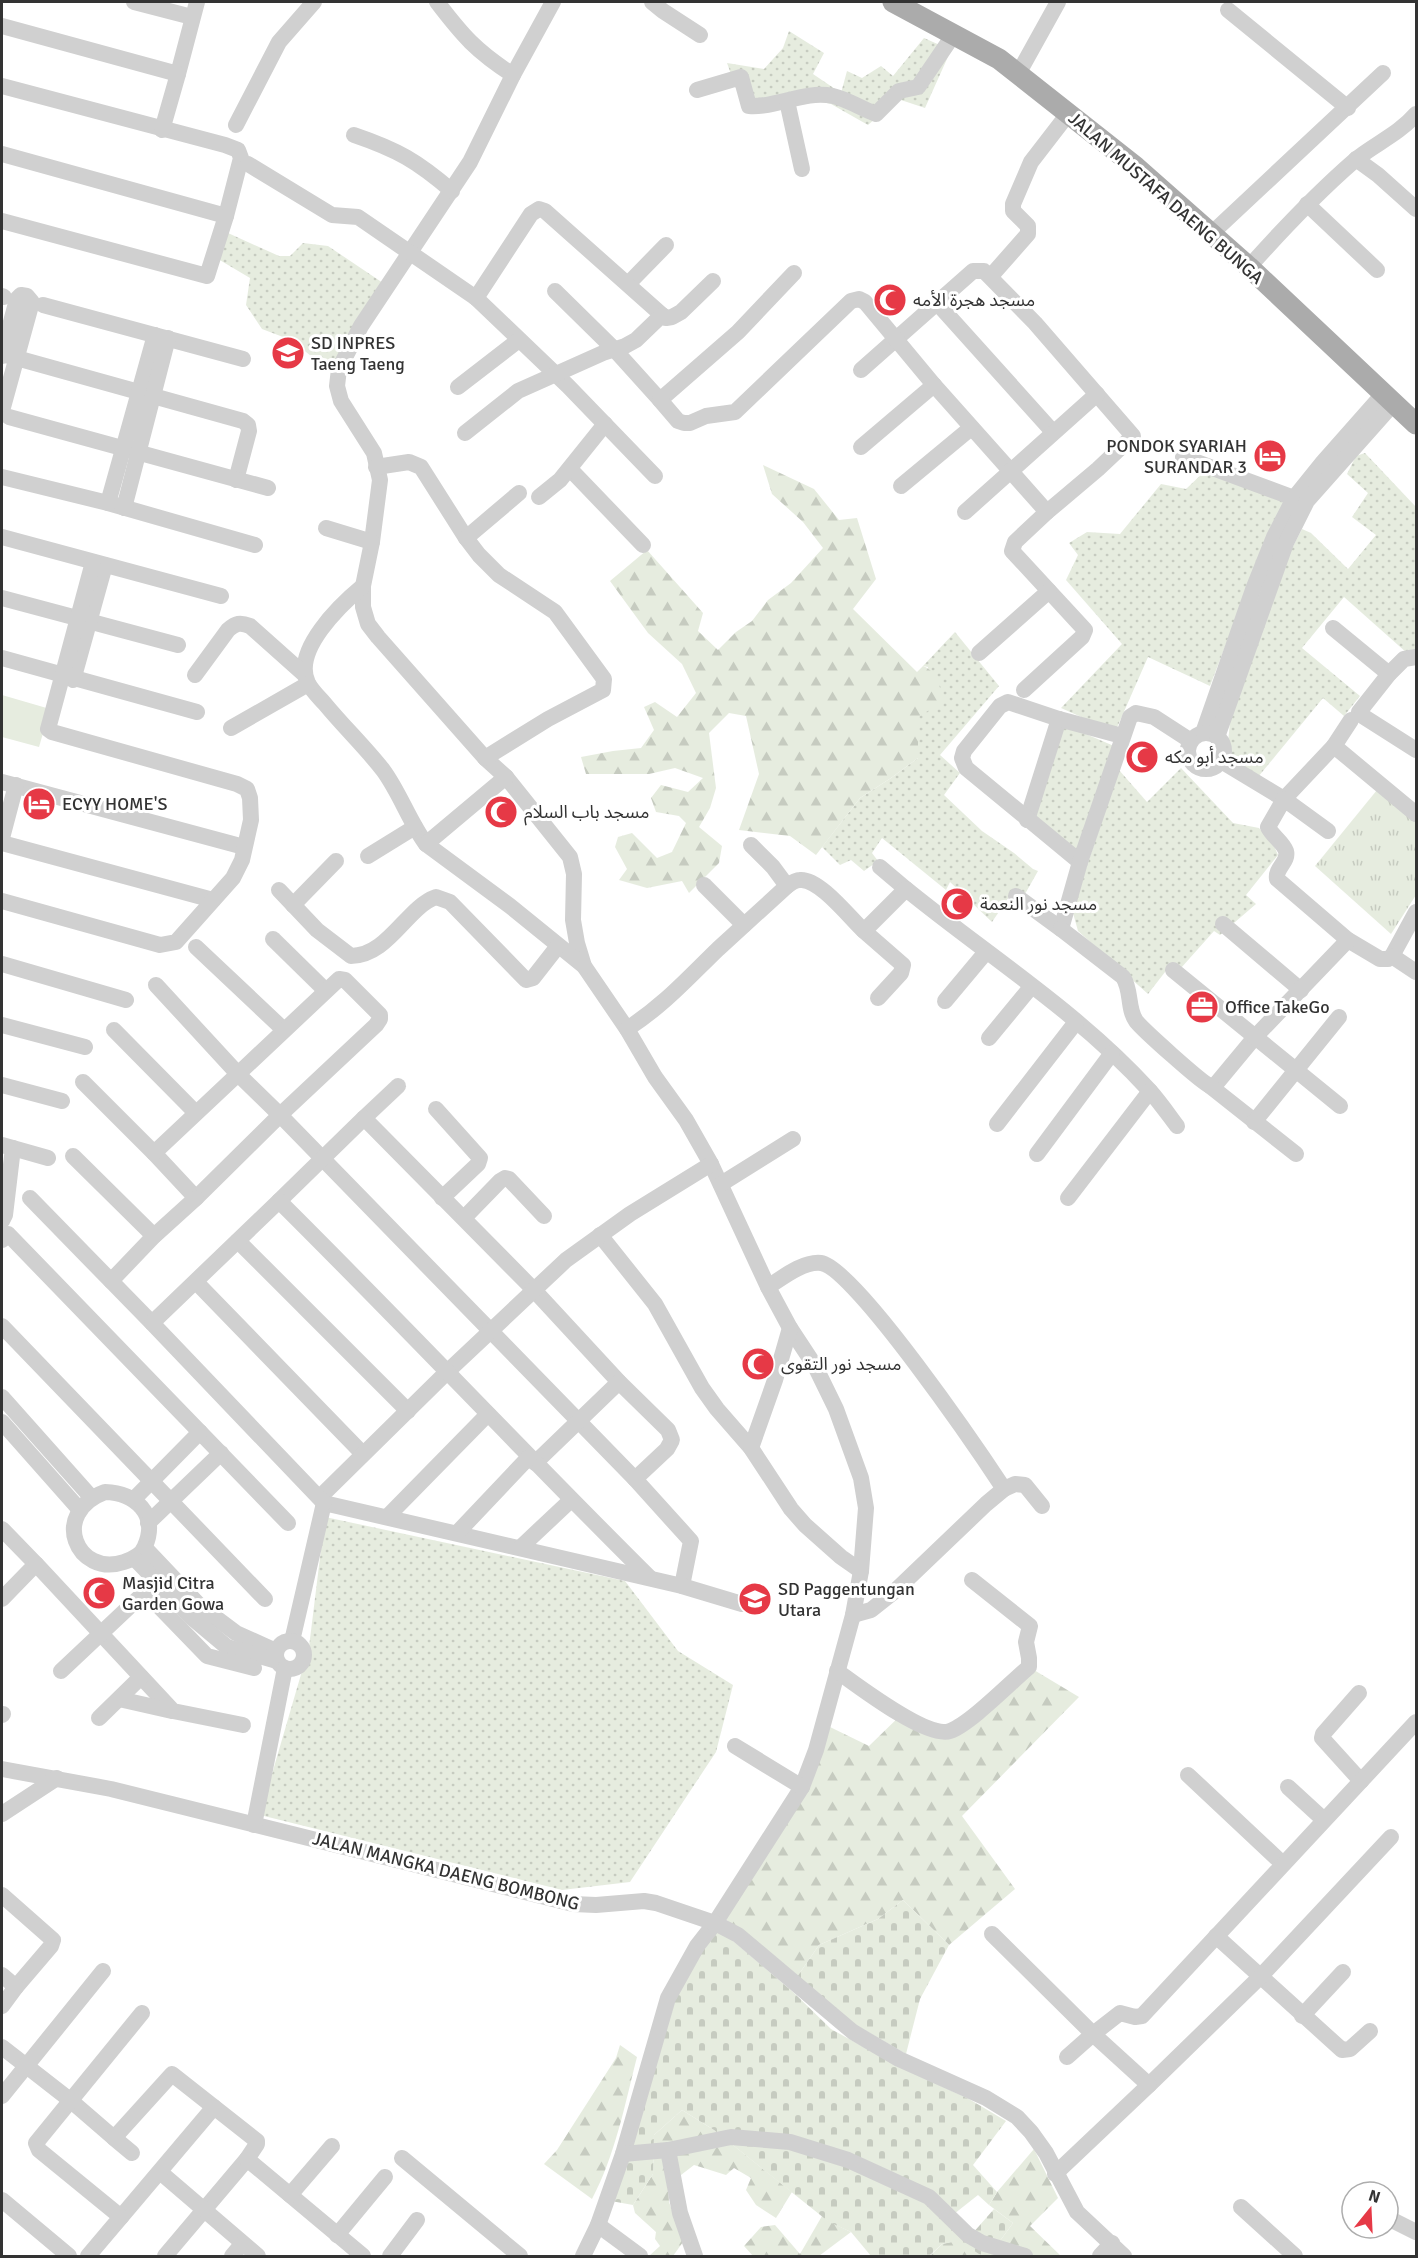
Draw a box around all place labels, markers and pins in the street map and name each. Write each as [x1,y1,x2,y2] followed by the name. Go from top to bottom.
[872,282,908,318] mosque icon: مسجد هجرة الأمه
[913,289,1035,311] place label: مسجد هجرة الأمه
[311,332,405,375] place label: SD INPRES Taeng Taeng
[270,335,306,371] school or university icon: SD INPRES Taeng Taeng
[1106,435,1247,478] place label: PONDOK SYARIAH SURANDAR 3
[1252,438,1288,474] hotel icon: PONDOK SYARIAH SURANDAR 3
[1124,739,1160,775] mosque icon: مسجد أبو مكه
[1165,746,1264,768] place label: مسجد أبو مكه
[21,786,57,822] hotel icon: ECYY HOME'S
[62,793,167,815] place label: ECYY HOME'S
[483,794,519,830] mosque icon: مسجد باب السلام
[524,801,649,826] place label: مسجد باب السلام
[939,886,975,922] mosque icon: مسجد نور النعمة
[980,893,1097,915] place label: مسجد نور النعمة
[1184,989,1220,1025] office icon: Office TakeGo
[1225,996,1330,1018] place label: Office TakeGo
[740,1346,776,1382] mosque icon: مسجد نور التقوى
[781,1353,901,1375] place label: مسجد نور التقوى
[122,1572,224,1615] place label: Masjid Citra Garden Gowa
[81,1575,117,1611] mosque icon: Masjid Citra Garden Gowa
[778,1578,915,1621] place label: SD Paggentungan Utara
[737,1581,773,1617] school or university icon: SD Paggentungan Utara

